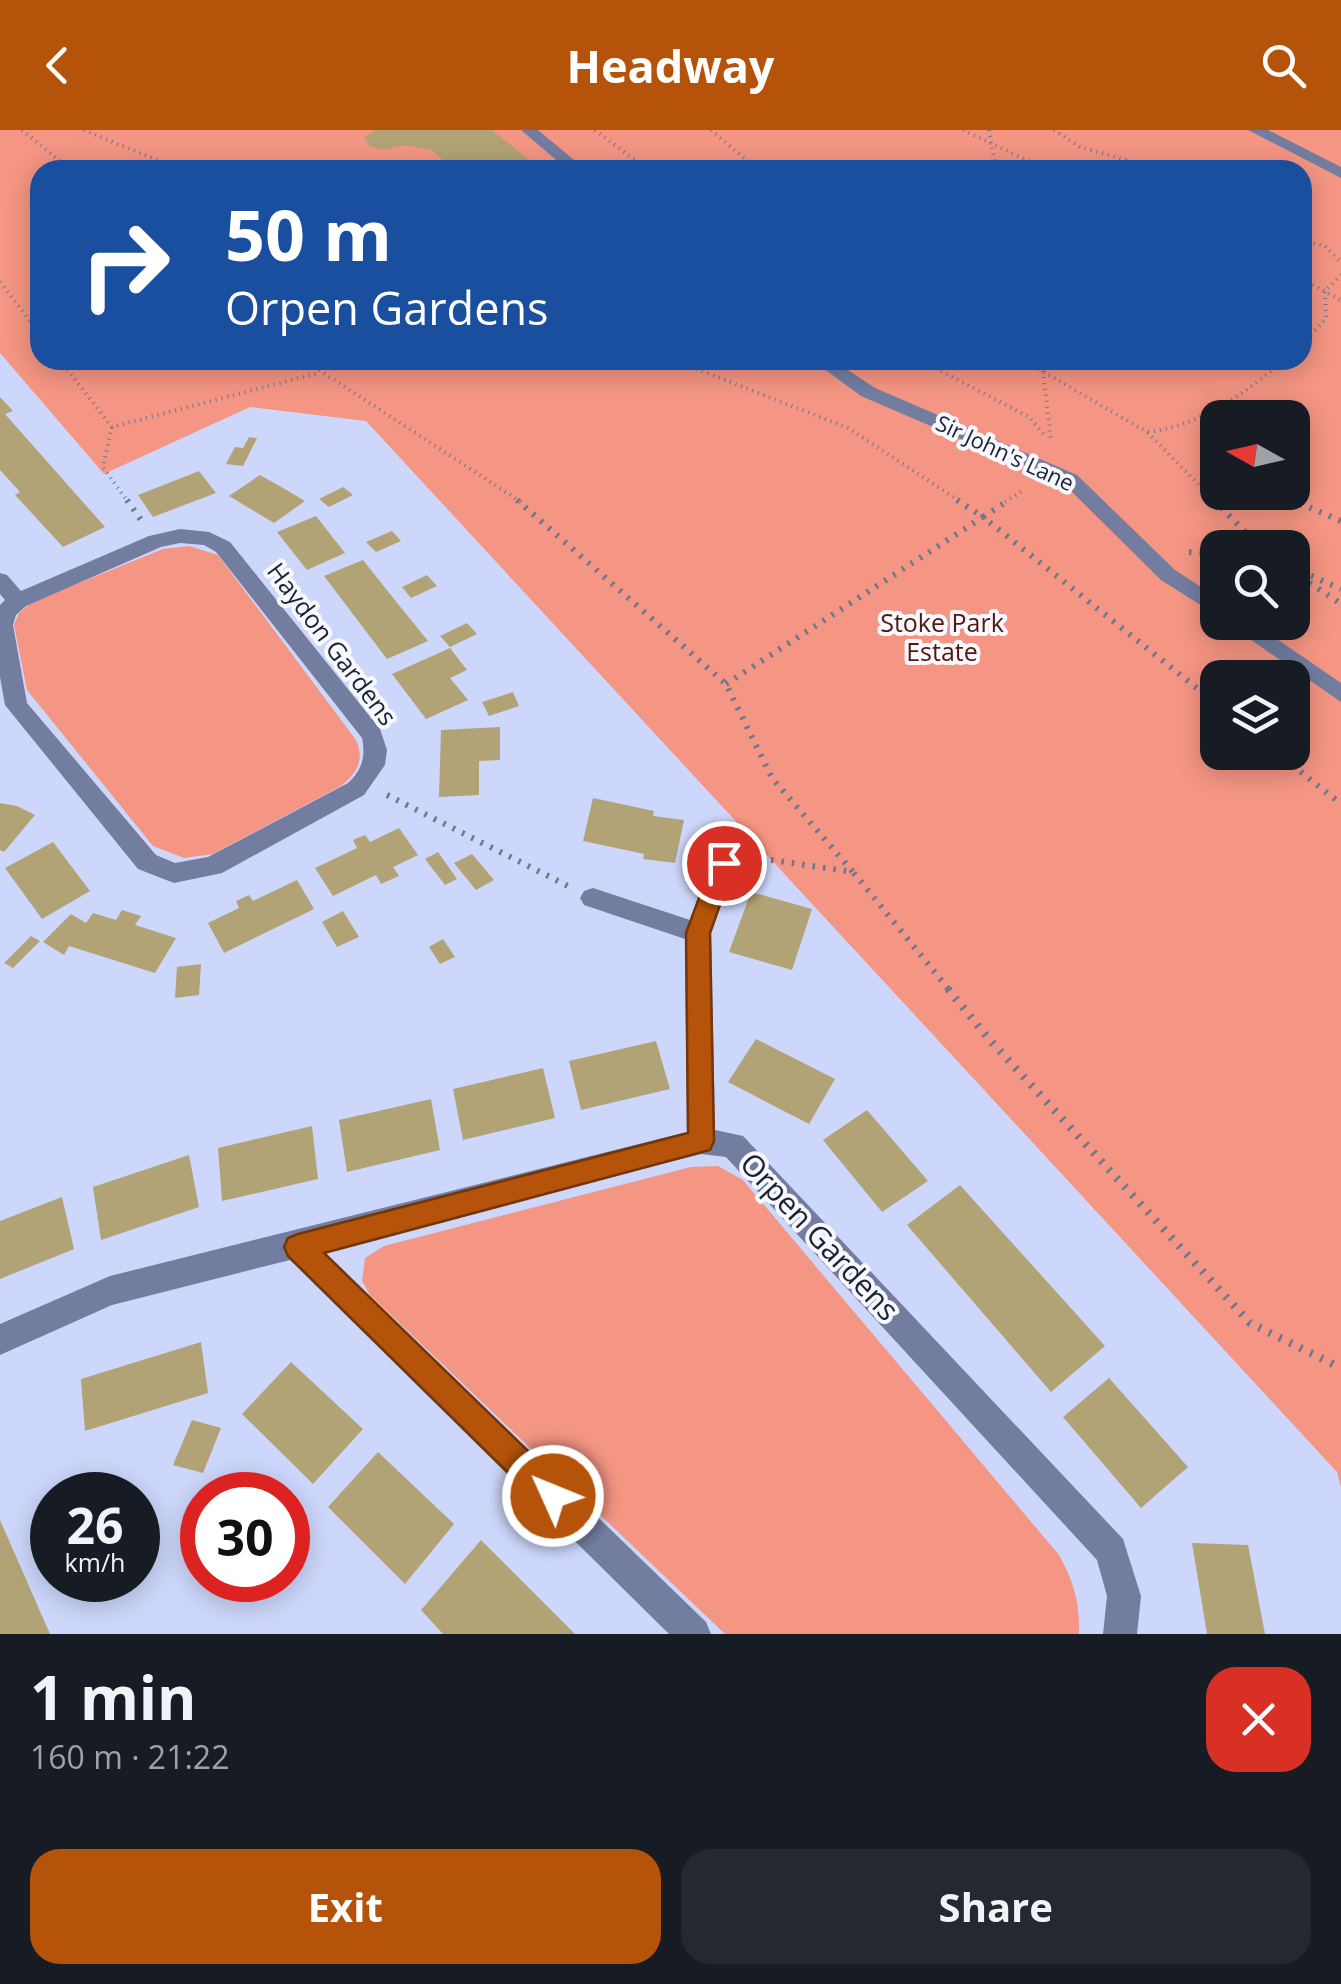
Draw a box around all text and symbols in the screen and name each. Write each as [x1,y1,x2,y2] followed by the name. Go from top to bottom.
[567,35,774,96] text: Headway
[30,38,85,93] icon: back
[1256,38,1311,93] icon: search
[225,186,392,282] text: 50 m
[60,200,190,330] icon: right
[225,277,548,338] text: Orpen Gardens
[1200,400,1310,510] north arrow
[1200,400,1310,770] map controls
[932,407,1079,497] street label: Sir John's Lane
[1200,530,1310,640] button: search
[260,555,405,732] street label: Haydon Gardens
[880,605,1004,668] park label: Stoke Park Estate
[1200,660,1310,770] button: layers
[682,821,767,906] pin
[697,836,752,891] icon: arrive
[732,1143,909,1329] street label: Orpen Gardens
[501,1444,605,1548] position arrow
[180,1472,310,1602] speed limit sign: 30
[66,1491,124,1559] text: 26
[65,1545,125,1579] text: km/h
[30,1656,197,1738] text: 1 min
[1206,1667,1311,1772] button: close
[30,1735,229,1778] text: 160 m · 21:22
[30,1849,661,1964] button: Exit
[681,1849,1311,1964] button: Share

